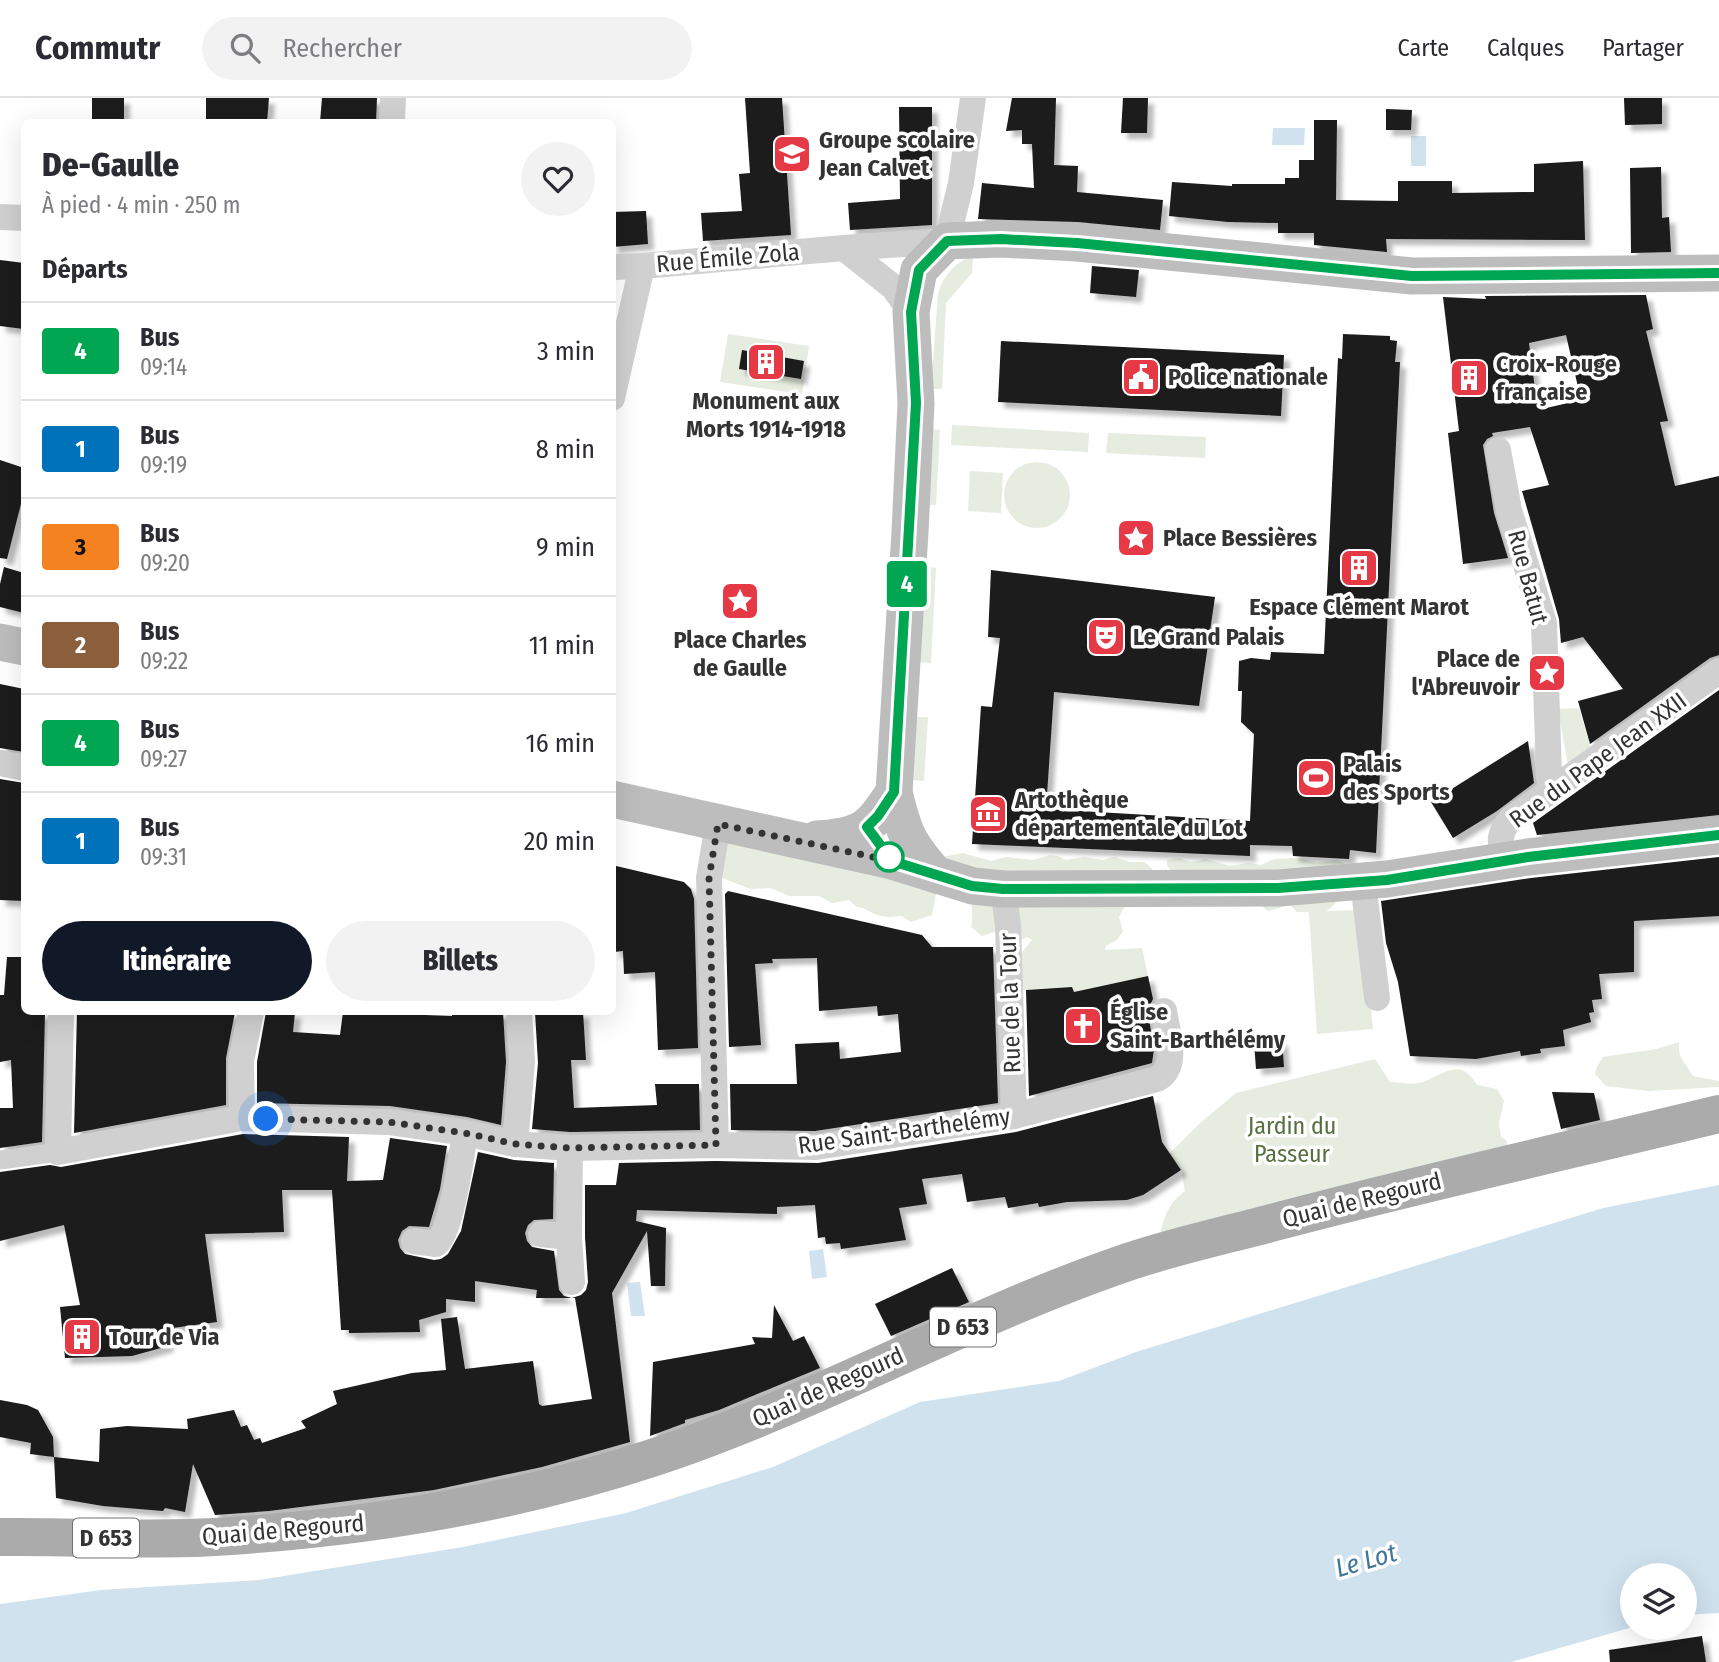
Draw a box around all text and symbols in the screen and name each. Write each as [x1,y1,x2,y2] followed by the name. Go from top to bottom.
[202,17,692,80] search box
[35,28,160,68] text: Commutr
[226,29,264,67] icon: search
[282,33,402,64] text: Rechercher
[1398,34,1449,62] text: Carte
[1487,34,1564,62] text: Calques
[1602,34,1684,62] text: Partager
[818,126,975,182] place label: Groupe scolaire Jean Calvet
[771,133,813,175] school or university icon: Groupe scolaire Jean Calvet
[521,142,595,216] button: heart
[42,145,179,185] text: De-Gaulle
[42,191,241,219] text: À pied · 4 min · 250 m
[655,237,801,278] street label: Rue Émile Zola
[42,254,128,285] text: Départs
[140,322,179,353] text: Bus
[537,336,595,367] text: 3 min
[74,337,87,365] text: 4
[745,341,787,383] building icon: Monument aux Morts 1914-1918
[1496,350,1617,406] place label: Croix-Rouge française
[140,353,187,381] text: 09:14
[1120,356,1162,398] public building icon: Police nationale
[1448,357,1490,399] building icon: Croix-Rouge française
[1168,363,1328,391] place label: Police nationale
[686,387,846,443] place label: Monument aux Morts 1914-1918
[140,420,179,451] text: Bus
[536,434,595,465] text: 8 min
[75,435,86,463] text: 1
[140,451,187,479] text: 09:19
[1115,517,1157,559] place icon: Place Bessières
[140,518,179,549] text: Bus
[1163,524,1317,552] place label: Place Bessières
[1502,527,1554,627] street label: Rue Batut
[536,532,595,563] text: 9 min
[75,533,86,561] text: 3
[1338,547,1380,589] building icon: Espace Clément Marot
[140,549,190,577] text: 09:20
[884,561,930,607] line badge: 4
[901,570,913,598] text: 4
[719,580,761,622] place icon: Place Charles de Gaulle
[1249,593,1469,621] place label: Espace Clément Marot
[140,616,179,647] text: Bus
[1085,616,1127,658] theatre icon: Le Grand Palais
[1133,623,1285,651] place label: Le Grand Palais
[673,626,807,682] place label: Place Charles de Gaulle
[529,630,595,661] text: 11 min
[75,631,86,659] text: 2
[1411,645,1520,701] place label: Place de l'Abreuvoir
[140,647,188,675] text: 09:22
[1526,652,1568,694] place icon: Place de l'Abreuvoir
[1504,686,1692,834] street label: Rue du Pape Jean XXII
[140,714,179,745] text: Bus
[526,728,595,759] text: 16 min
[74,729,87,757] text: 4
[140,745,187,773] text: 09:27
[1343,750,1450,806] place label: Palais des Sports
[1295,757,1337,799] sports icon: Palais des Sports
[1014,786,1244,842] place label: Artothèque départementale du Lot
[967,793,1009,835] museum icon: Artothèque départementale du Lot
[140,812,179,843] text: Bus
[524,826,595,857] text: 20 min
[75,827,86,855] text: 1
[874,842,904,872] unlabelled marker
[140,843,187,871] text: 09:31
[42,921,312,1001] button: Itinéraire
[326,921,595,1001] button: Billets
[994,932,1026,1074] street label: Rue de la Tour
[1110,997,1286,1054] place label: Église Saint-Barthélémy
[1062,1005,1104,1047] church icon: Église Saint-Barthélémy
[248,1101,283,1136] your location
[796,1102,1012,1160] street label: Rue Saint-Barthelémy
[1248,1112,1336,1168] park label: Jardin du Passeur
[1280,1167,1444,1233] street label: Quai de Regourd
[930,1308,996,1346] road number: D 653
[61,1316,103,1358] building icon: Tour de Via
[109,1323,220,1351] place label: Tour de Via
[748,1341,908,1433] street label: Quai de Regourd
[201,1509,365,1551] street label: Quai de Regourd
[73,1518,139,1558] road number: D 653
[1332,1537,1401,1584] water label: Le Lot
[1620,1563,1697,1640] map controls
[1620,1563,1697,1640] button: layers

